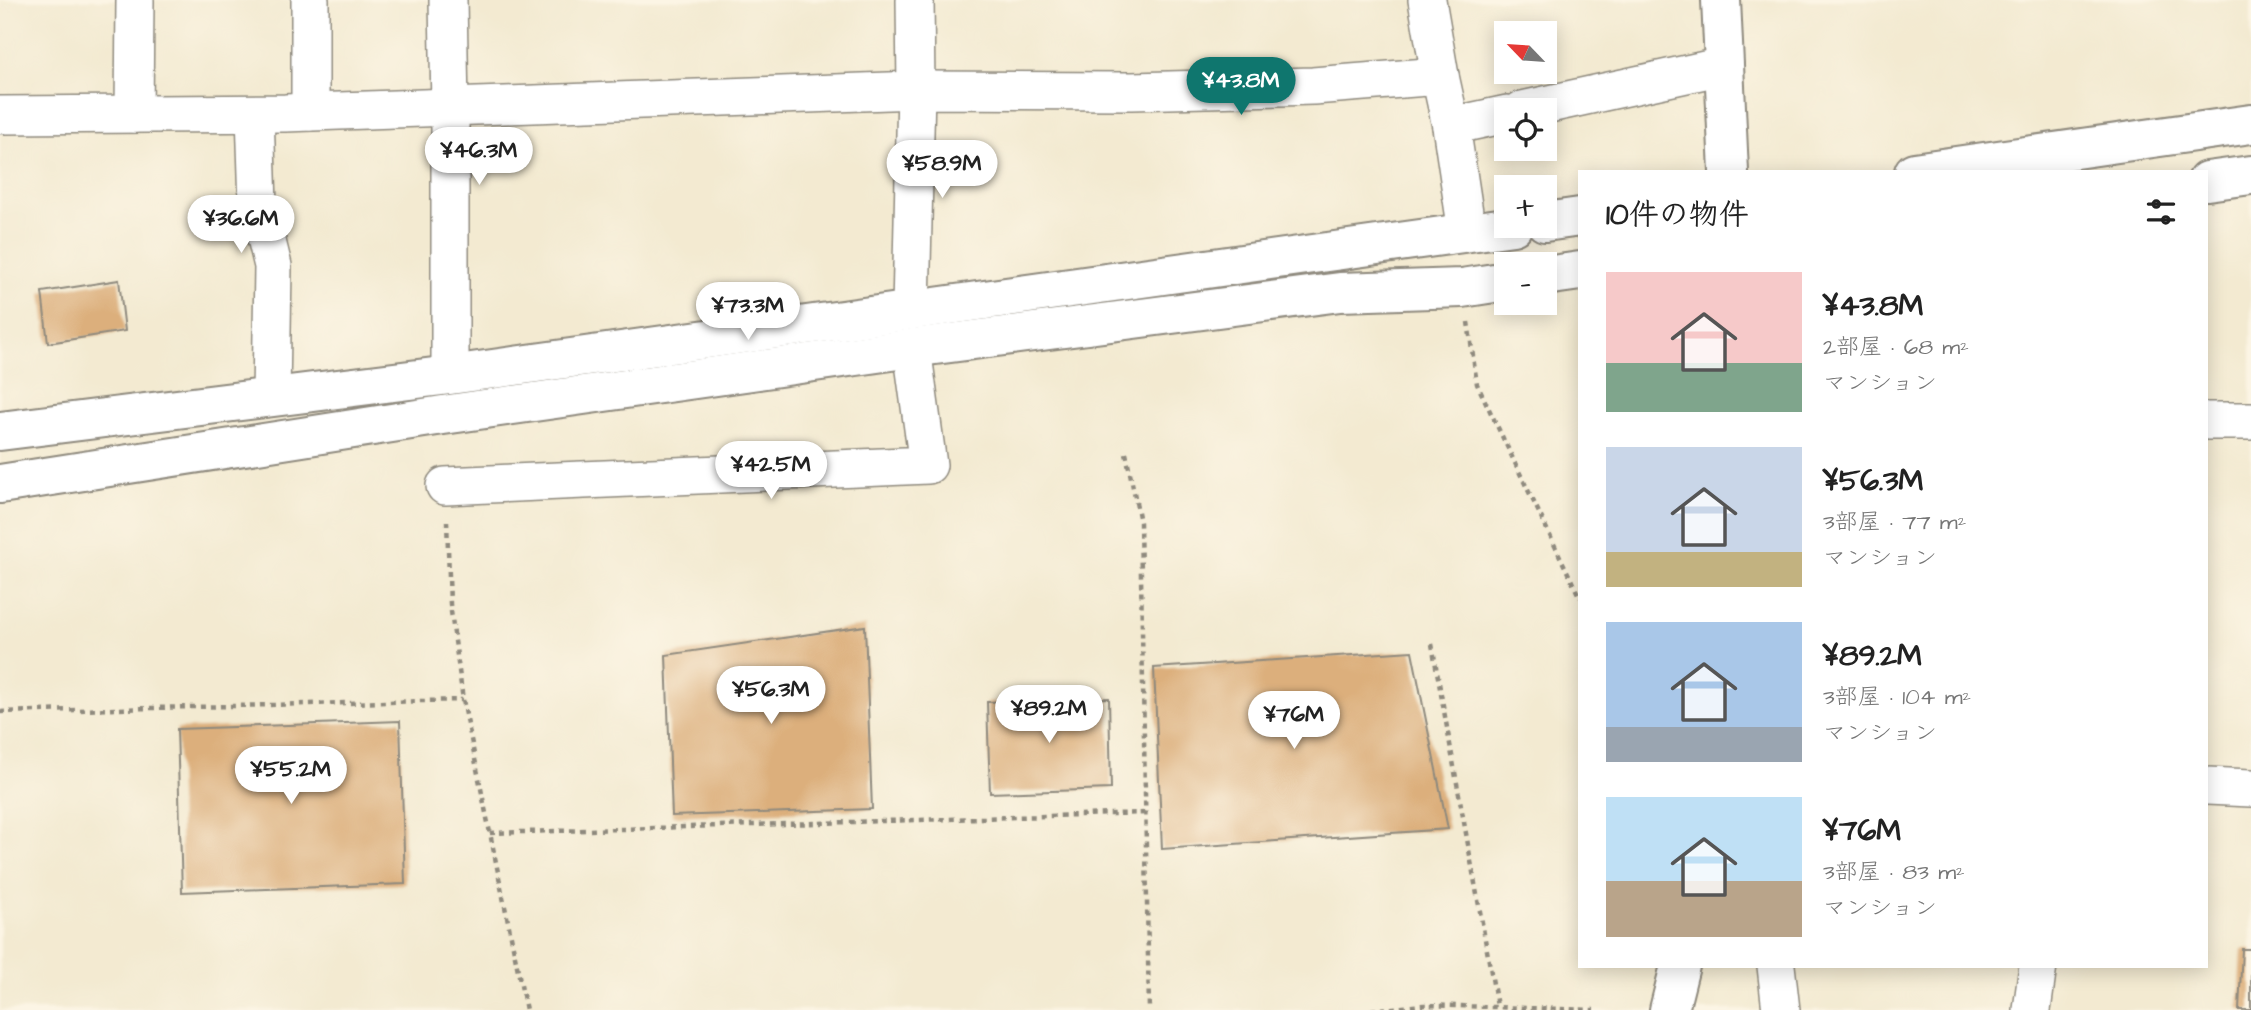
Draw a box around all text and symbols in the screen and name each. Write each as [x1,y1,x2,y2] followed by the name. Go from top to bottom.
[1494,21,1558,84] north arrow
[1494,21,1557,315] map controls
[1184,58,1298,117] pin: ¥43.8M
[1203,64,1279,96] text: ¥43.8M
[1494,98,1557,161] button: locate
[422,128,536,187] pin: ¥46.3M
[441,134,517,166] text: ¥46.3M
[885,140,999,200] pin: ¥58.9M
[903,147,981,179] text: ¥58.9M
[1494,175,1557,238] button: +
[2142,193,2180,231] icon: filters
[1606,194,1749,236] text: 10件の物件
[184,196,298,255] pin: ¥36.6M
[203,202,279,234] text: ¥36.6M
[1494,252,1557,315] button: −
[691,282,805,342] pin: ¥73.3M
[1823,285,1923,327] text: ¥43.8M
[712,289,784,321] text: ¥73.3M
[1662,300,1746,384] icon: home
[1823,331,1969,363] text: 2部屋 · 68 m²
[1823,367,1937,399] text: マンション
[714,442,828,501] pin: ¥42.5M
[731,448,811,480] text: ¥42.5M
[1823,460,1923,502] text: ¥56.3M
[1662,475,1746,559] icon: home
[1823,506,1966,538] text: 3部屋 · 77 m²
[1823,542,1937,574] text: マンション
[1823,635,1922,677] text: ¥89.2M
[1662,650,1746,734] icon: home
[714,666,828,726] pin: ¥56.3M
[733,673,809,705] text: ¥56.3M
[1823,681,1971,713] text: 3部屋 · 104 m²
[992,686,1106,745] pin: ¥89.2M
[1011,692,1087,724] text: ¥89.2M
[1253,692,1335,751] pin: ¥76M
[1264,698,1324,730] text: ¥76M
[1823,717,1937,749] text: マンション
[234,746,348,806] pin: ¥55.2M
[251,753,331,785] text: ¥55.2M
[1823,810,1901,852] text: ¥76M
[1662,825,1746,909] icon: home
[1823,856,1965,888] text: 3部屋 · 83 m²
[1823,892,1937,924] text: マンション

